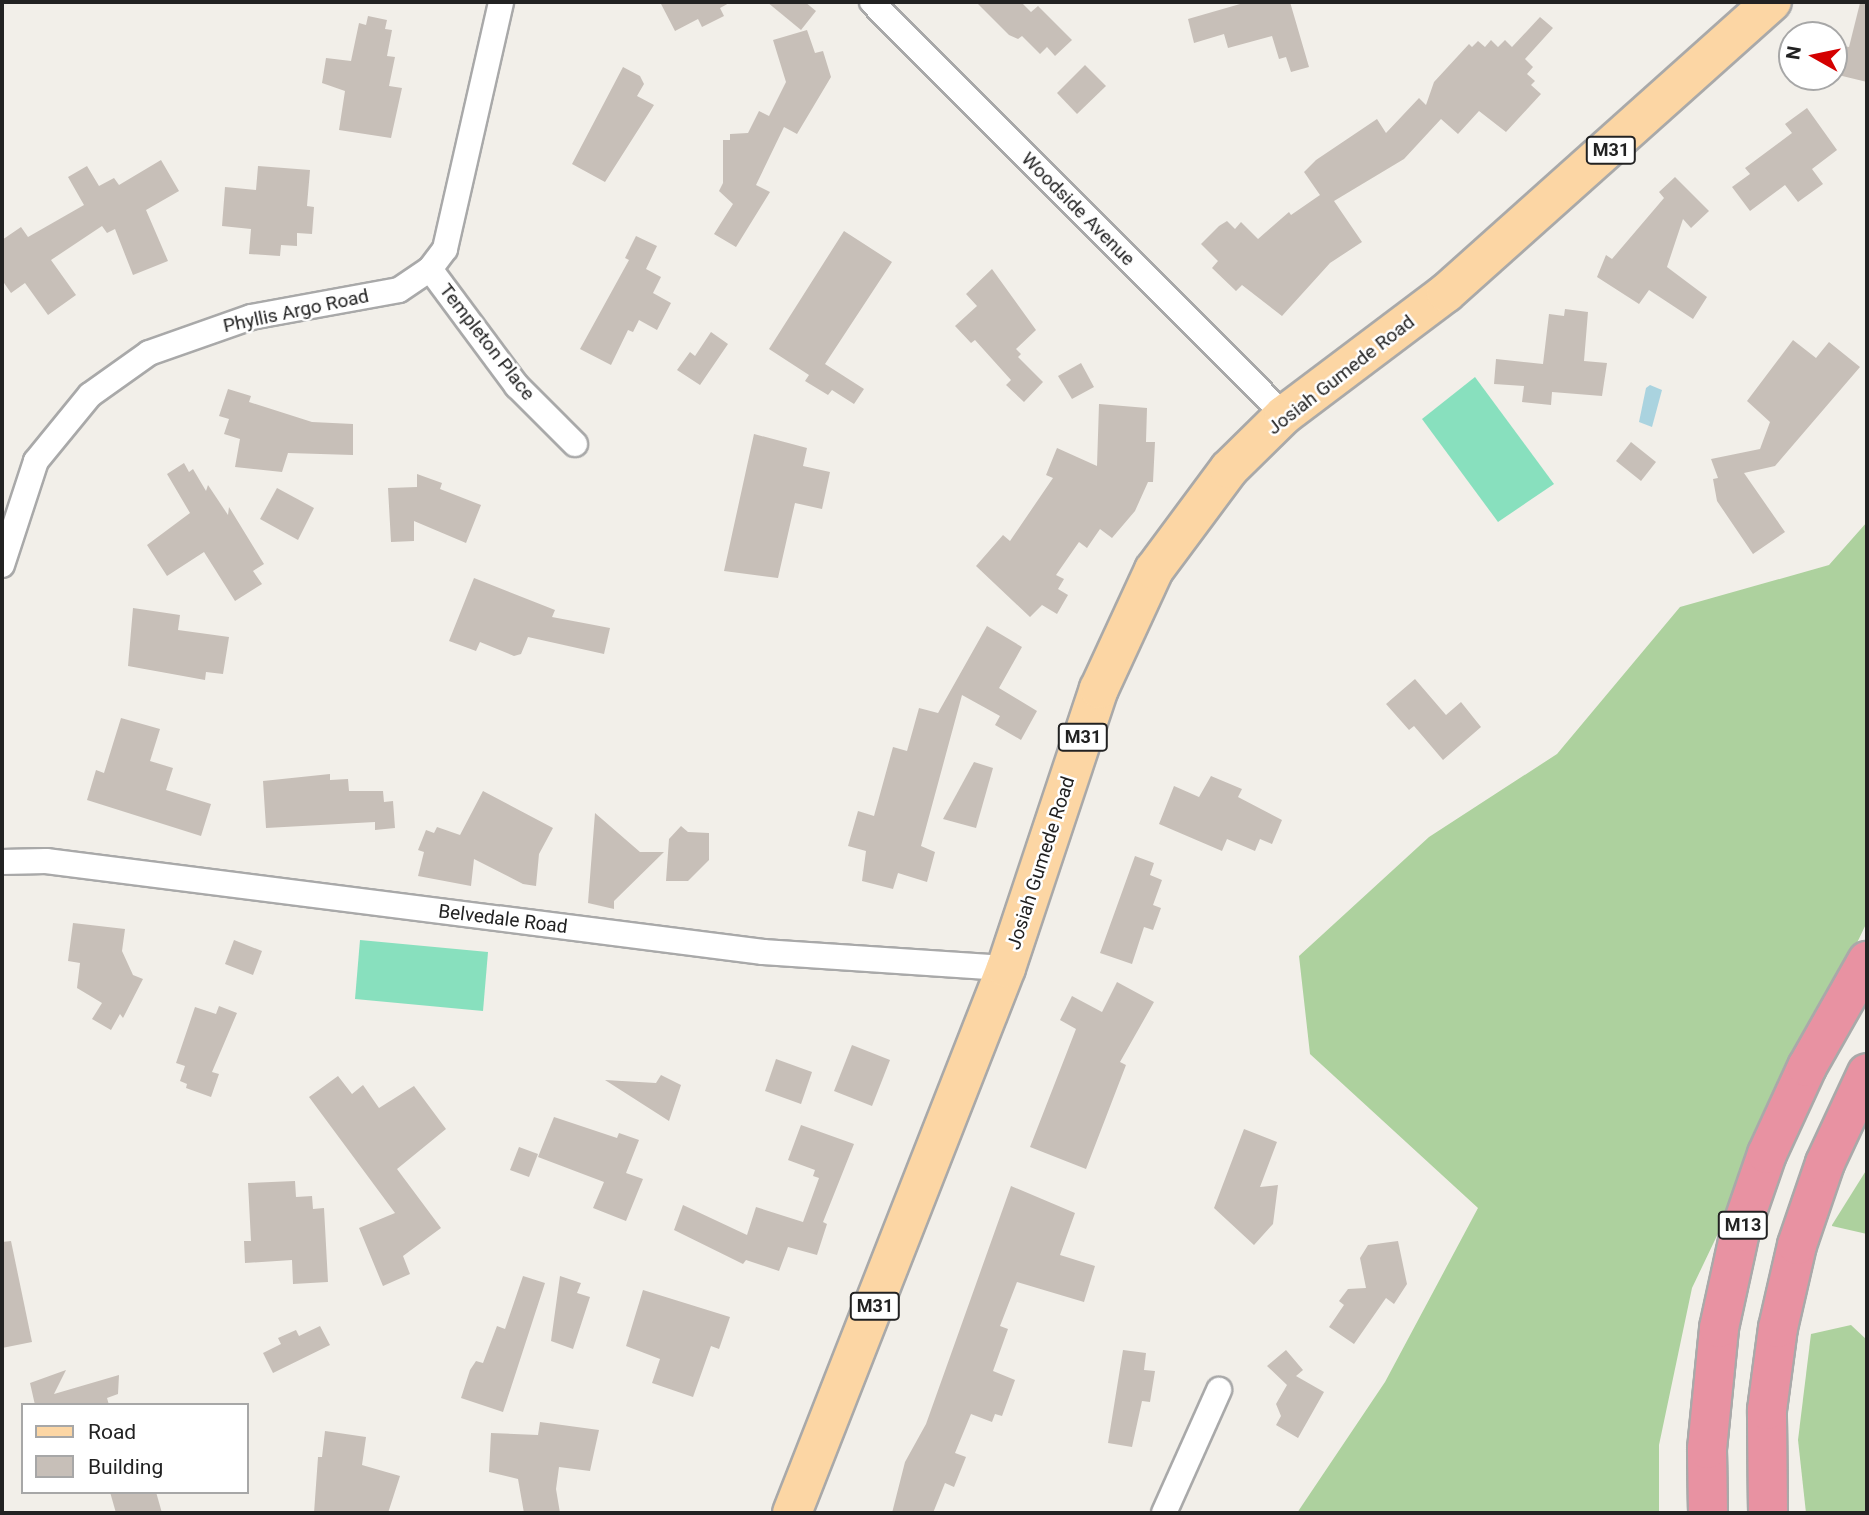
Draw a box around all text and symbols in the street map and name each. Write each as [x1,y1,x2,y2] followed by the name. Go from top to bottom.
[1778,21,1848,91] north arrow
[1781,45,1806,61] text: N
[1585,135,1637,164] road number: M31
[1017,148,1139,270] street label: Woodside Avenue
[434,279,540,405] street label: Templeton Place
[221,284,371,338] street label: Phyllis Argo Road
[1263,310,1419,440] street label: Josiah Gumede Road
[1057,722,1109,752] road number: M31
[1002,774,1080,952] street label: Josiah Gumede Road
[437,900,569,938] street label: Belvedale Road
[1717,1210,1769,1240] road number: M13
[849,1292,901,1321] road number: M31
[21,1403,248,1494] legend
[88,1420,136,1444] text: Road
[88,1455,163,1479] text: Building

